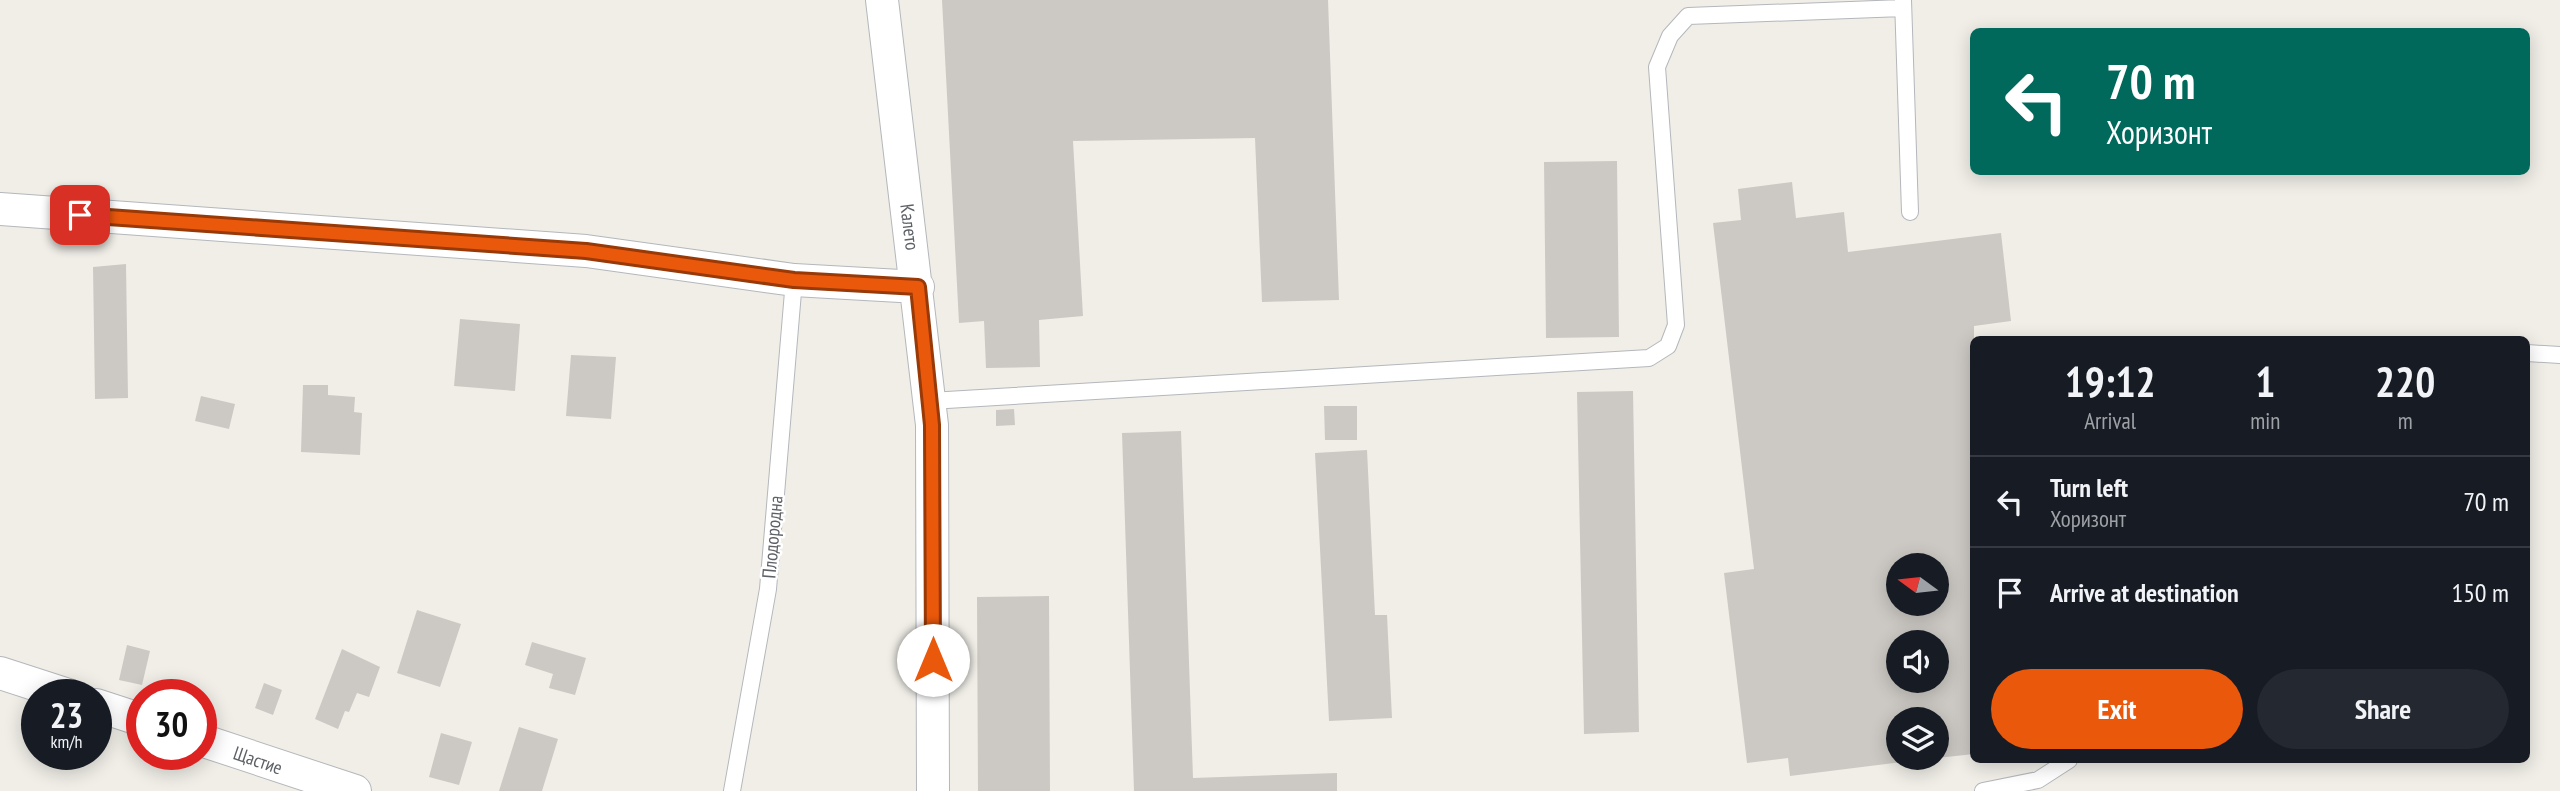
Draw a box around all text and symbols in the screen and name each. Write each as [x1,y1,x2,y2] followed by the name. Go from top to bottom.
[2106,49,2195,113] text: 70 m
[1991,56,2082,147] icon: left
[2106,111,2212,153] text: Хоризонт
[50,185,110,245] pin
[61,196,99,234] icon: arrive
[895,202,925,252] street label: Калето
[2065,354,2156,409] text: 19:12
[2255,354,2275,409] text: 1
[2375,354,2435,409] text: 220
[2084,406,2136,435] text: Arrival
[2250,406,2280,435] text: min
[2398,406,2413,435] text: m
[2050,471,2128,504] text: Turn left
[1991,483,2029,521] icon: left
[2463,485,2509,518] text: 70 m
[756,495,788,579] street label: Плодородна
[2050,504,2126,533] text: Хоризонт
[1886,553,1950,616] north arrow
[1886,553,1949,770] map controls
[1991,574,2029,612] icon: arrive
[2050,576,2239,609] text: Arrive at destination
[2451,576,2509,609] text: 150 m
[896,623,970,697] position arrow
[1886,630,1949,693] button: sound
[1991,669,2243,749] button: Exit
[2257,669,2509,749] button: Share
[126,679,217,770] speed limit sign: 30
[50,692,83,738] text: 23
[1886,707,1949,770] button: layers
[51,730,82,753] text: km/h
[230,740,286,780] street label: Щастие

